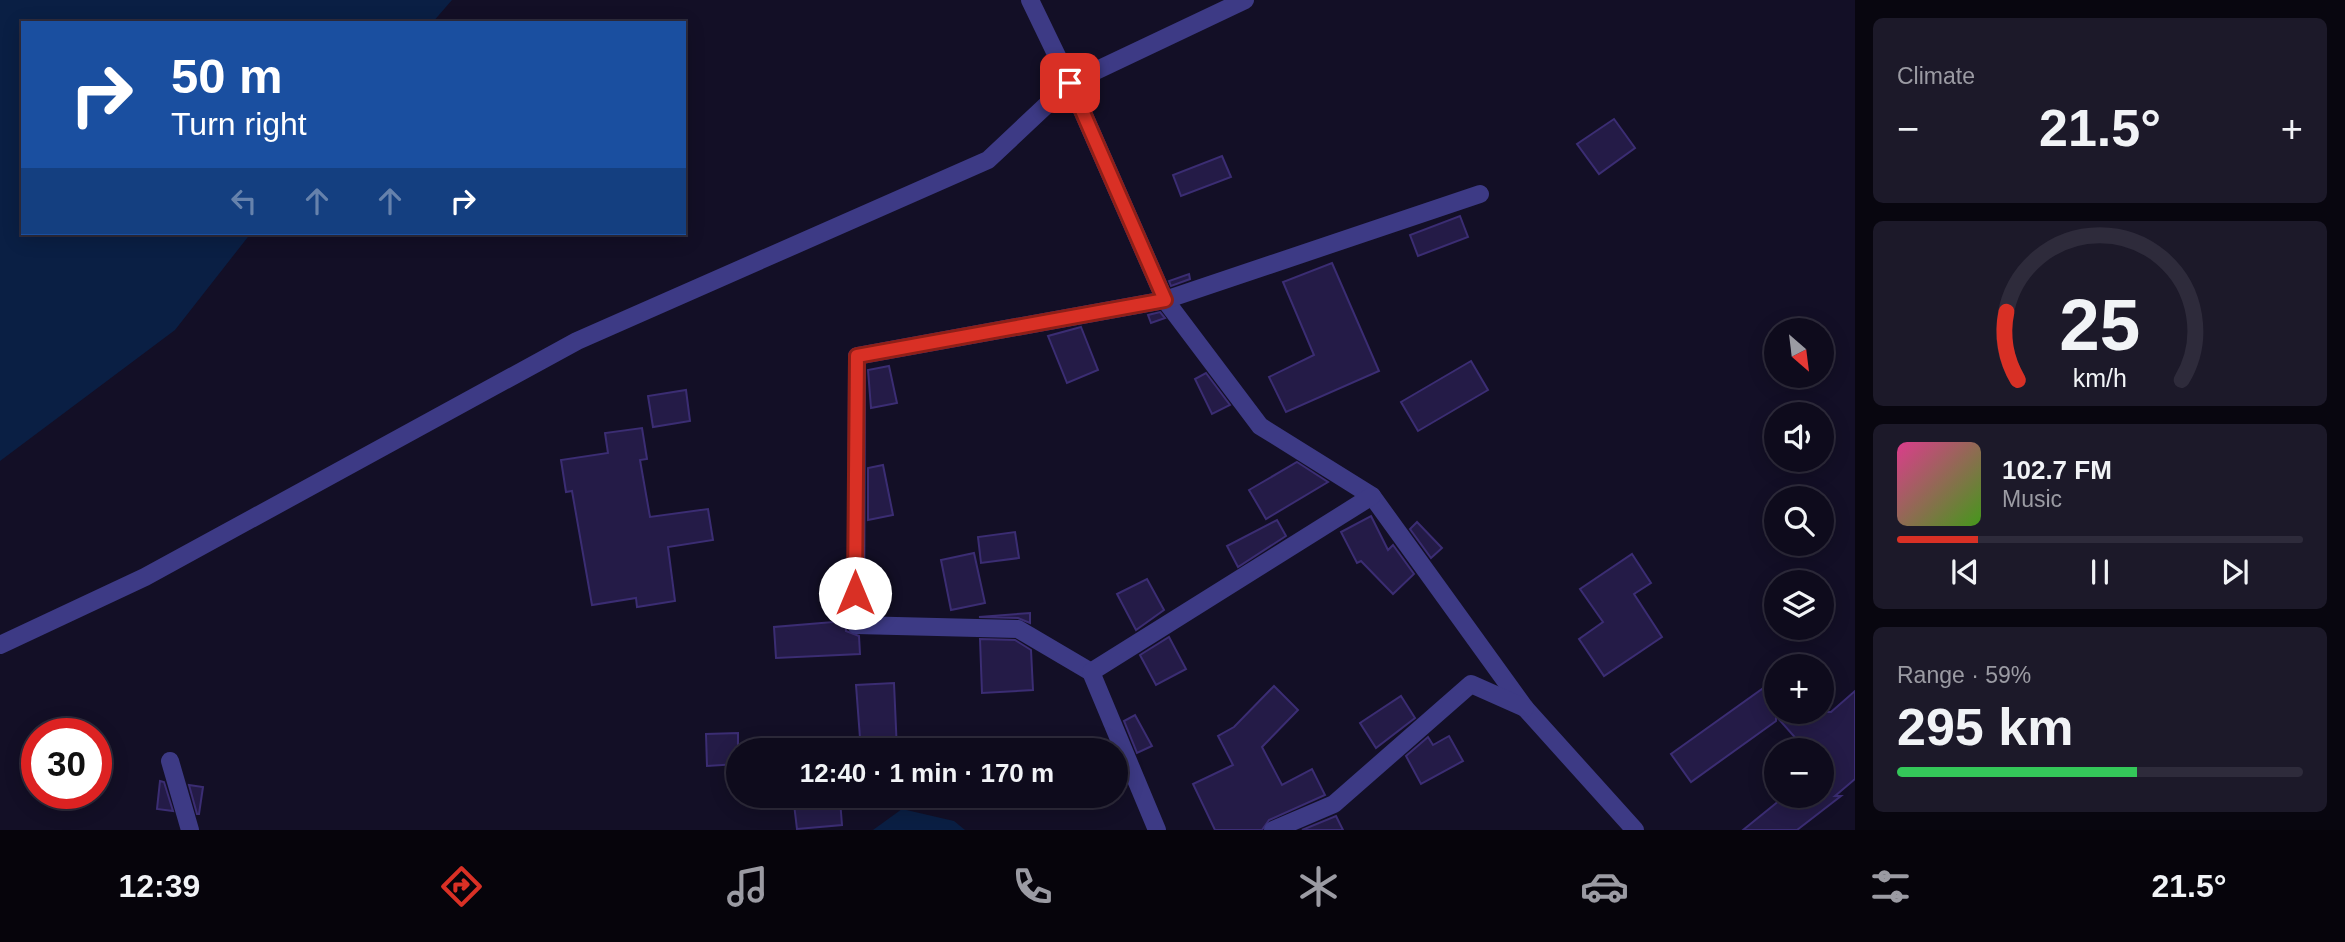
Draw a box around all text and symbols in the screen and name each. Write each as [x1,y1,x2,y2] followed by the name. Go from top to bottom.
[56,49,147,140] icon: right
[171,49,283,103] text: 50 m
[1040,53,1100,113] pin
[1897,63,1975,89] text: Climate
[1051,64,1089,102] icon: arrive
[2039,99,2161,157] text: 21.5°
[171,106,307,142] text: Turn right
[1897,108,1919,150] text: −
[2281,108,2303,150] text: +
[225,182,263,220] icon: left
[298,182,336,220] icon: ahead
[371,182,409,220] icon: ahead
[444,182,482,220] icon: right
[2060,284,2140,365] text: 25
[1764,318,1834,388] north arrow
[1764,318,1834,808] map controls
[2073,363,2127,391] text: km/h
[1764,402,1834,472] button: sound
[2002,455,2112,485] text: 102.7 FM
[1764,486,1834,556] button: search
[2002,486,2062,512] text: Music
[1946,553,1984,591] icon: previous
[2081,553,2119,591] icon: pause
[2216,553,2254,591] icon: next
[818,556,892,630] position arrow
[1764,570,1834,640] button: layers
[1764,654,1834,724] button: +
[1897,662,2031,688] text: Range · 59%
[1897,698,2073,756] text: 295 km
[21,718,112,809] speed limit sign: 30
[1764,738,1834,808] button: −
[800,758,1054,788] text: 12:40 · 1 min · 170 m
[437,862,486,911] icon: directions
[723,862,772,911] icon: music
[1008,862,1057,911] icon: phone
[1294,862,1343,911] icon: climate
[1580,862,1629,911] icon: car
[1866,862,1915,911] icon: filters
[118,868,200,904] text: 12:39
[2151,868,2227,904] text: 21.5°

